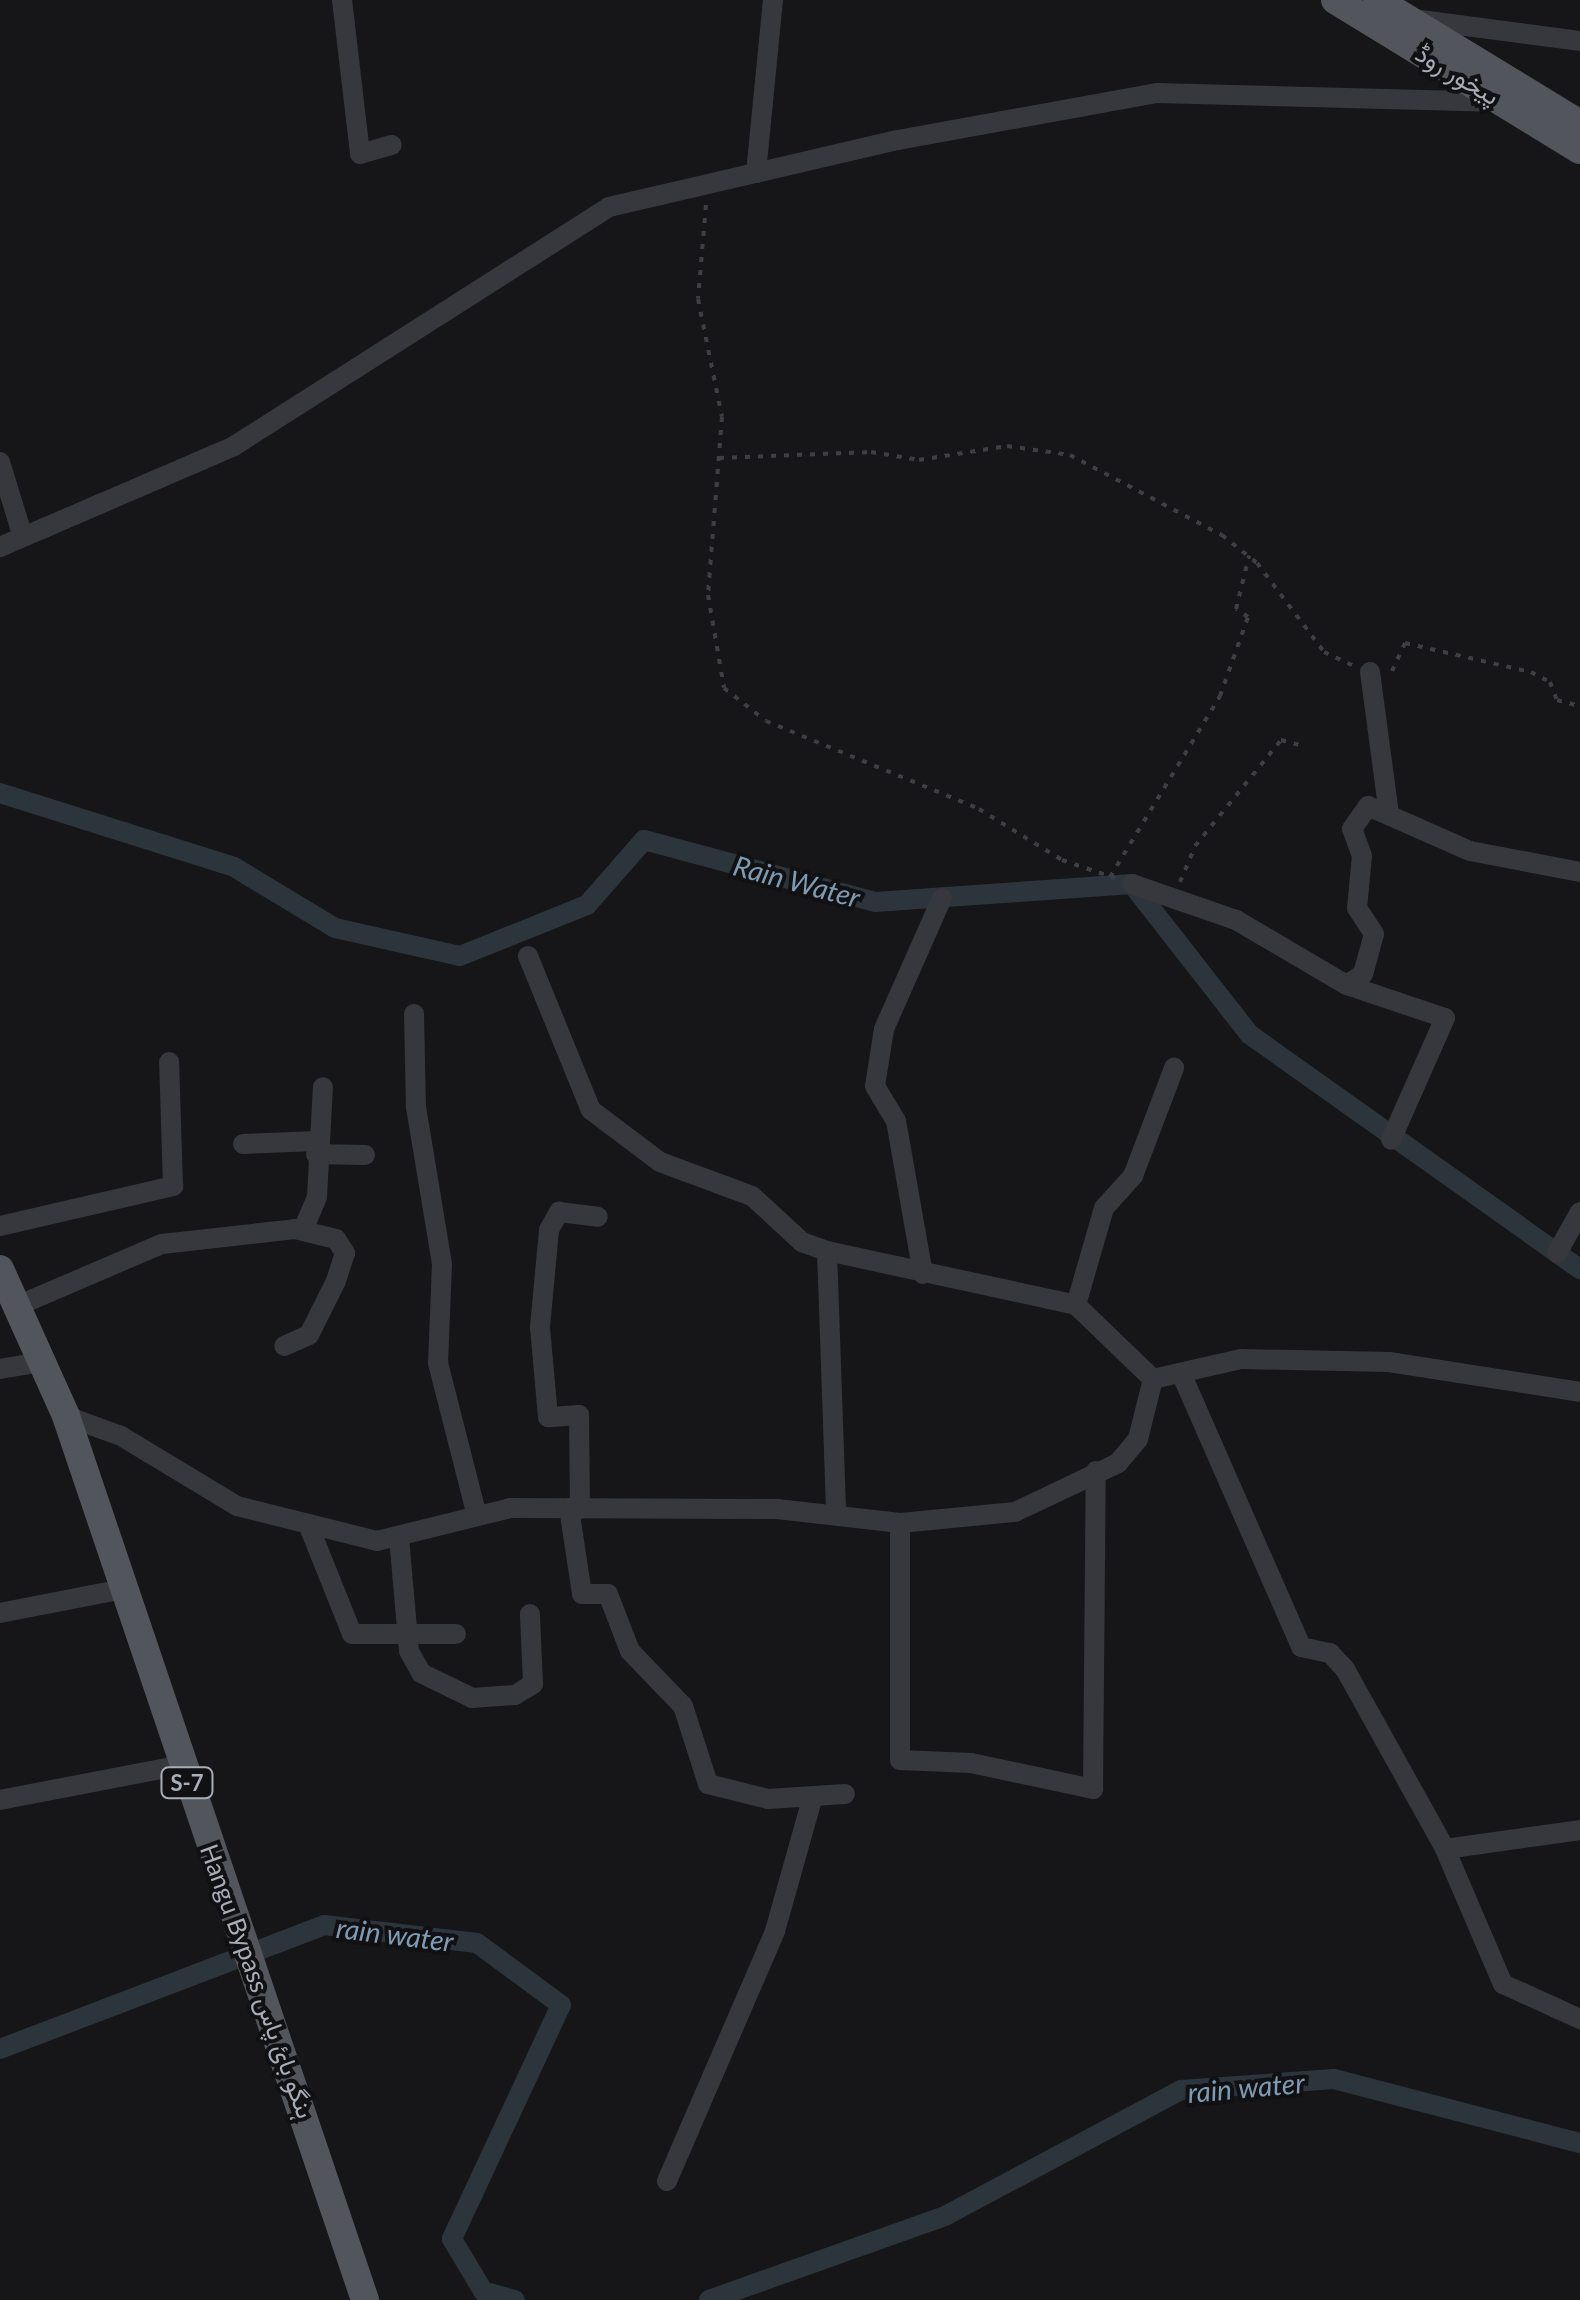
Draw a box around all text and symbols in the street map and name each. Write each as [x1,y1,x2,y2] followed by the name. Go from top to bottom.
[1411,37,1505,111] street label: پیخور روڈ
[730,848,864,914] water label: Rain Water
[160,1766,214,1800] road number: S-7
[194,1840,322,2122] street label: Hangu Bypass ہنگو بائ پاس
[334,1910,456,1958] water label: rain water
[1186,2065,1306,2109] water label: rain water

